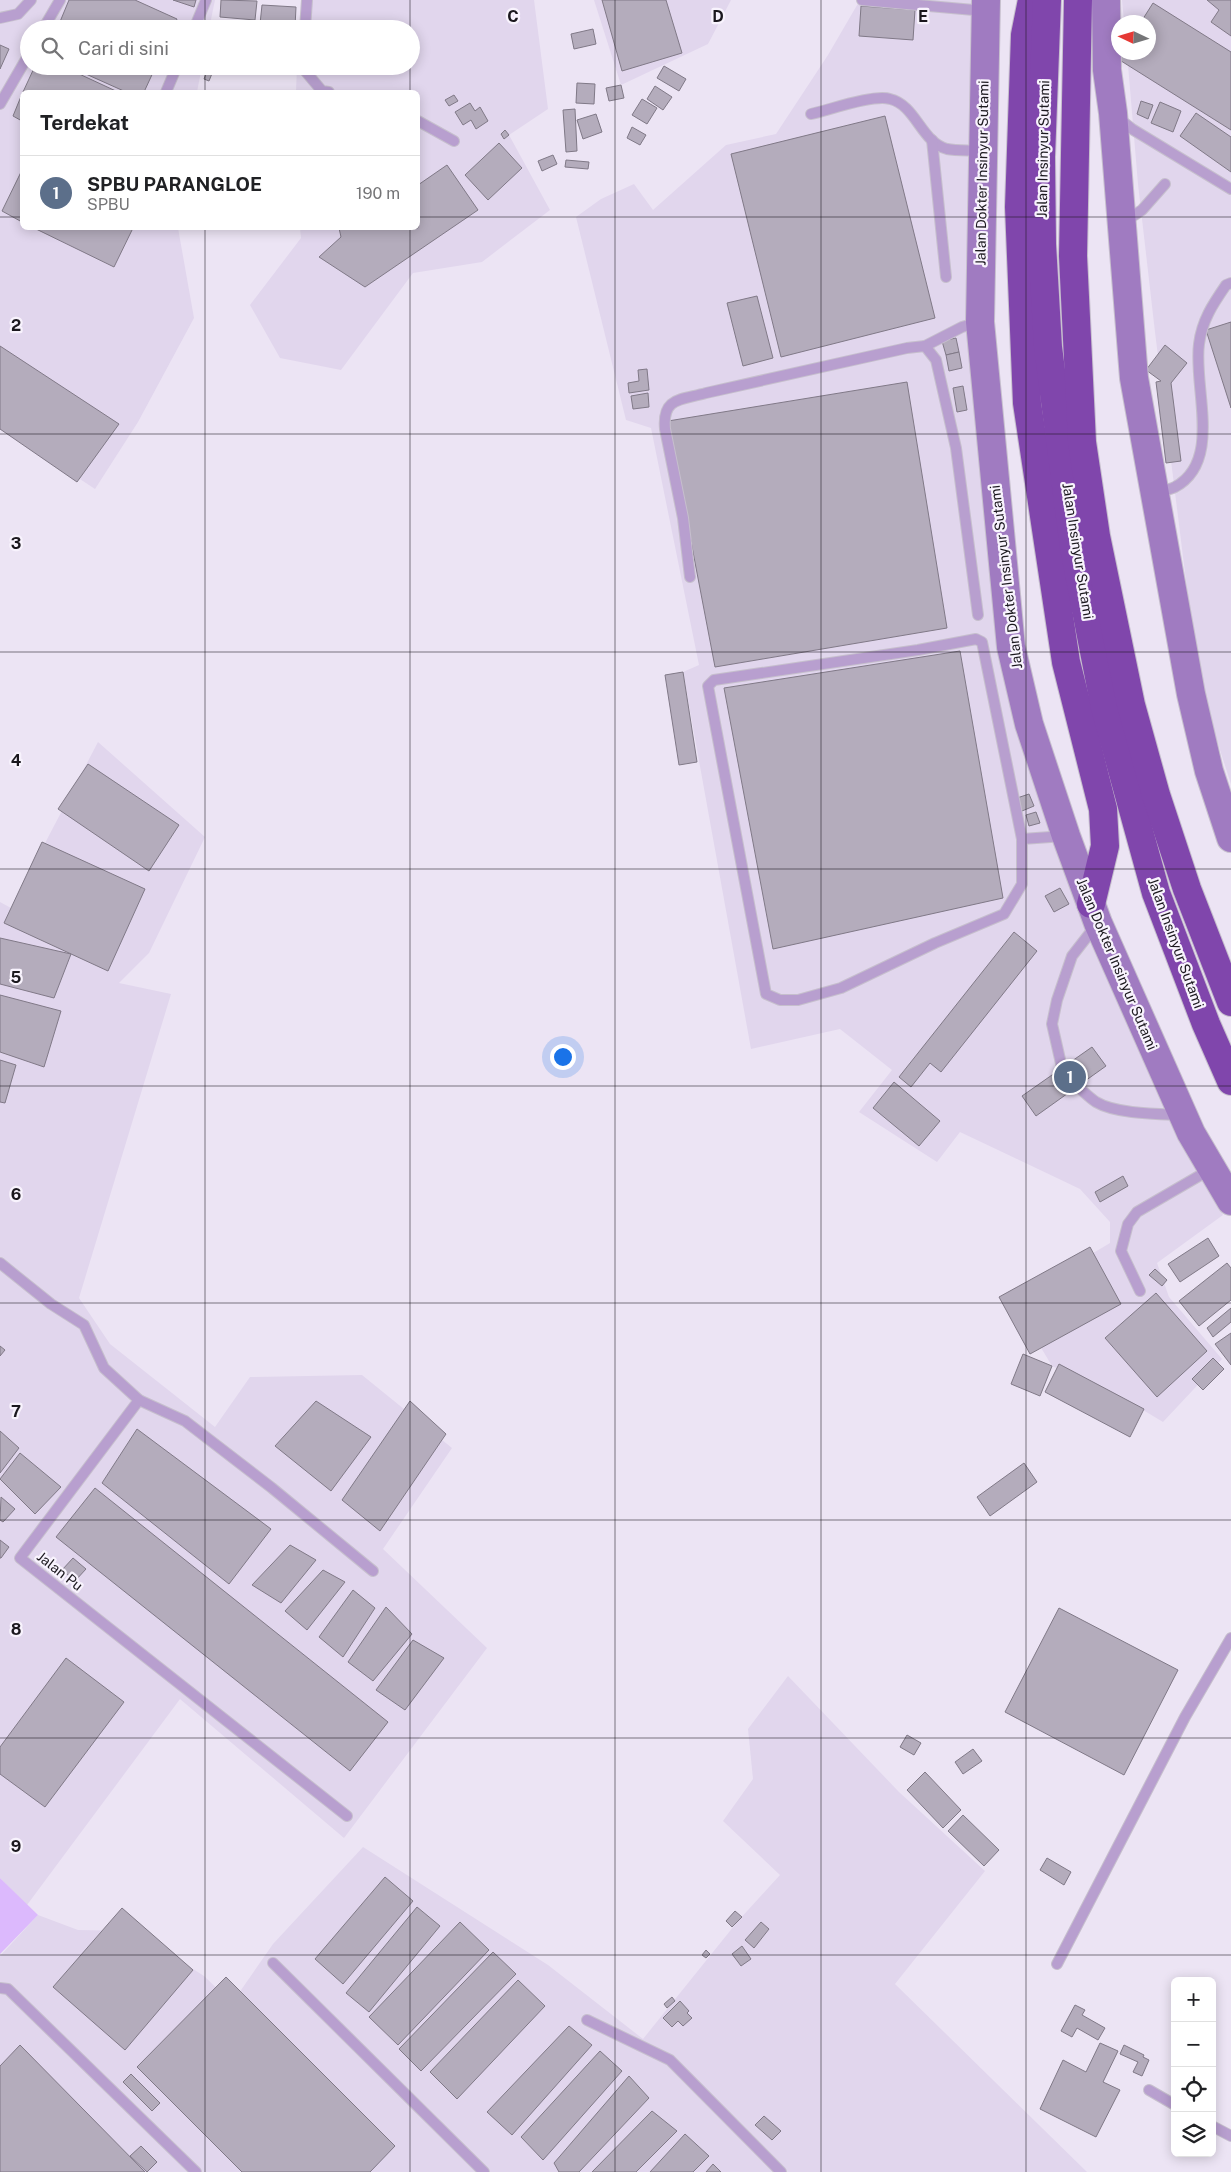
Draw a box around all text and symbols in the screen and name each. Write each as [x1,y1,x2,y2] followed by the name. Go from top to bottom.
[507,7,519,26] text: C
[712,7,724,26] text: D
[918,7,928,26] text: E
[1111,15,1156,60] north arrow
[20,20,420,75] search box
[38,34,66,62] icon: search
[78,37,169,59] text: Cari di sini
[972,80,992,266] street label: Jalan Dokter Insinyur Sutami
[1034,80,1052,218] street label: Jalan Insinyur Sutami
[40,110,129,135] text: Terdekat
[87,173,262,195] text: SPBU PARANGLOE
[53,184,59,203] text: 1
[356,184,400,203] text: 190 m
[87,195,130,214] text: SPBU
[11,316,21,335] text: 2
[1059,482,1097,620] street label: Jalan Insinyur Sutami
[987,484,1025,670] street label: Jalan Dokter Insinyur Sutami
[11,534,21,553] text: 3
[11,751,22,770] text: 4
[1145,875,1207,1011] street label: Jalan Insinyur Sutami
[1073,876,1161,1052] street label: Jalan Dokter Insinyur Sutami
[11,968,22,987] text: 5
[550,1044,576,1070] your location
[1054,1058,1086,1096] pin: 1
[11,1185,21,1204] text: 6
[11,1402,21,1421] text: 7
[34,1548,86,1594] street label: Jalan Pu
[11,1620,22,1639] text: 8
[11,1837,21,1856] text: 9
[1171,1977,1216,2157] map controls
[1171,1977,1216,2022] button: +
[1171,2022,1216,2067] button: −
[1171,2067,1216,2112] button: locate
[1171,2112,1216,2157] button: layers

